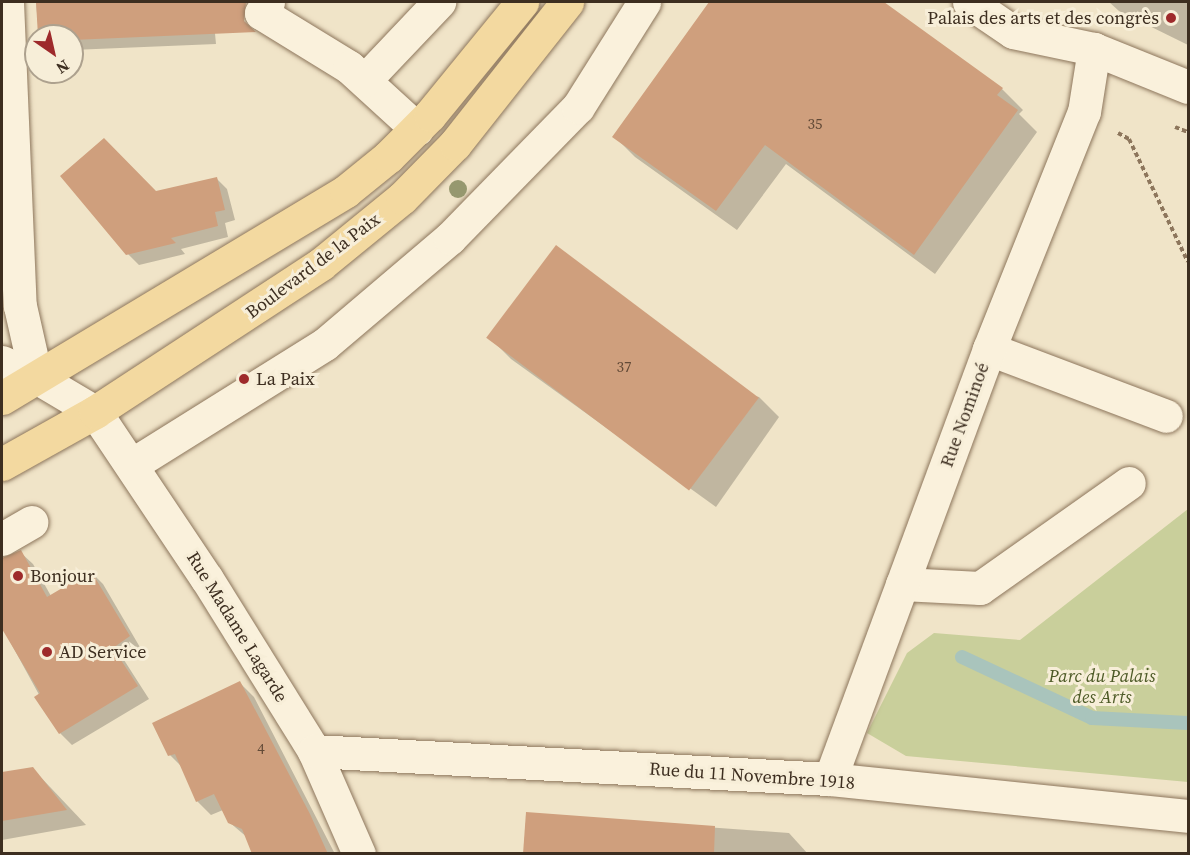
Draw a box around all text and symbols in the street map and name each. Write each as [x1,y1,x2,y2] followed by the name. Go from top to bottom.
[927,7,1159,29] place label: Palais des arts et des congrès
[1164,11,1178,25] marker: Palais des arts et des congrès
[24,24,84,84] north arrow
[52,55,74,80] text: N
[808,115,822,133] house number: 35
[242,209,384,323] street label: Boulevard de la Paix
[617,358,631,376] house number: 37
[936,360,994,470] street label: Rue Nominoé
[256,368,315,390] place label: La Paix
[237,372,251,386] marker: La Paix
[182,548,292,706] street label: Rue Madame Lagarde
[30,565,95,587] place label: Bonjour
[11,569,25,583] marker: Bonjour
[59,641,146,663] place label: AD Service
[40,645,54,659] marker: AD Service
[1049,666,1155,708] park label: Parc du Palais des Arts
[257,740,265,758] house number: 4
[648,758,856,794] street label: Rue du 11 Novembre 1918

